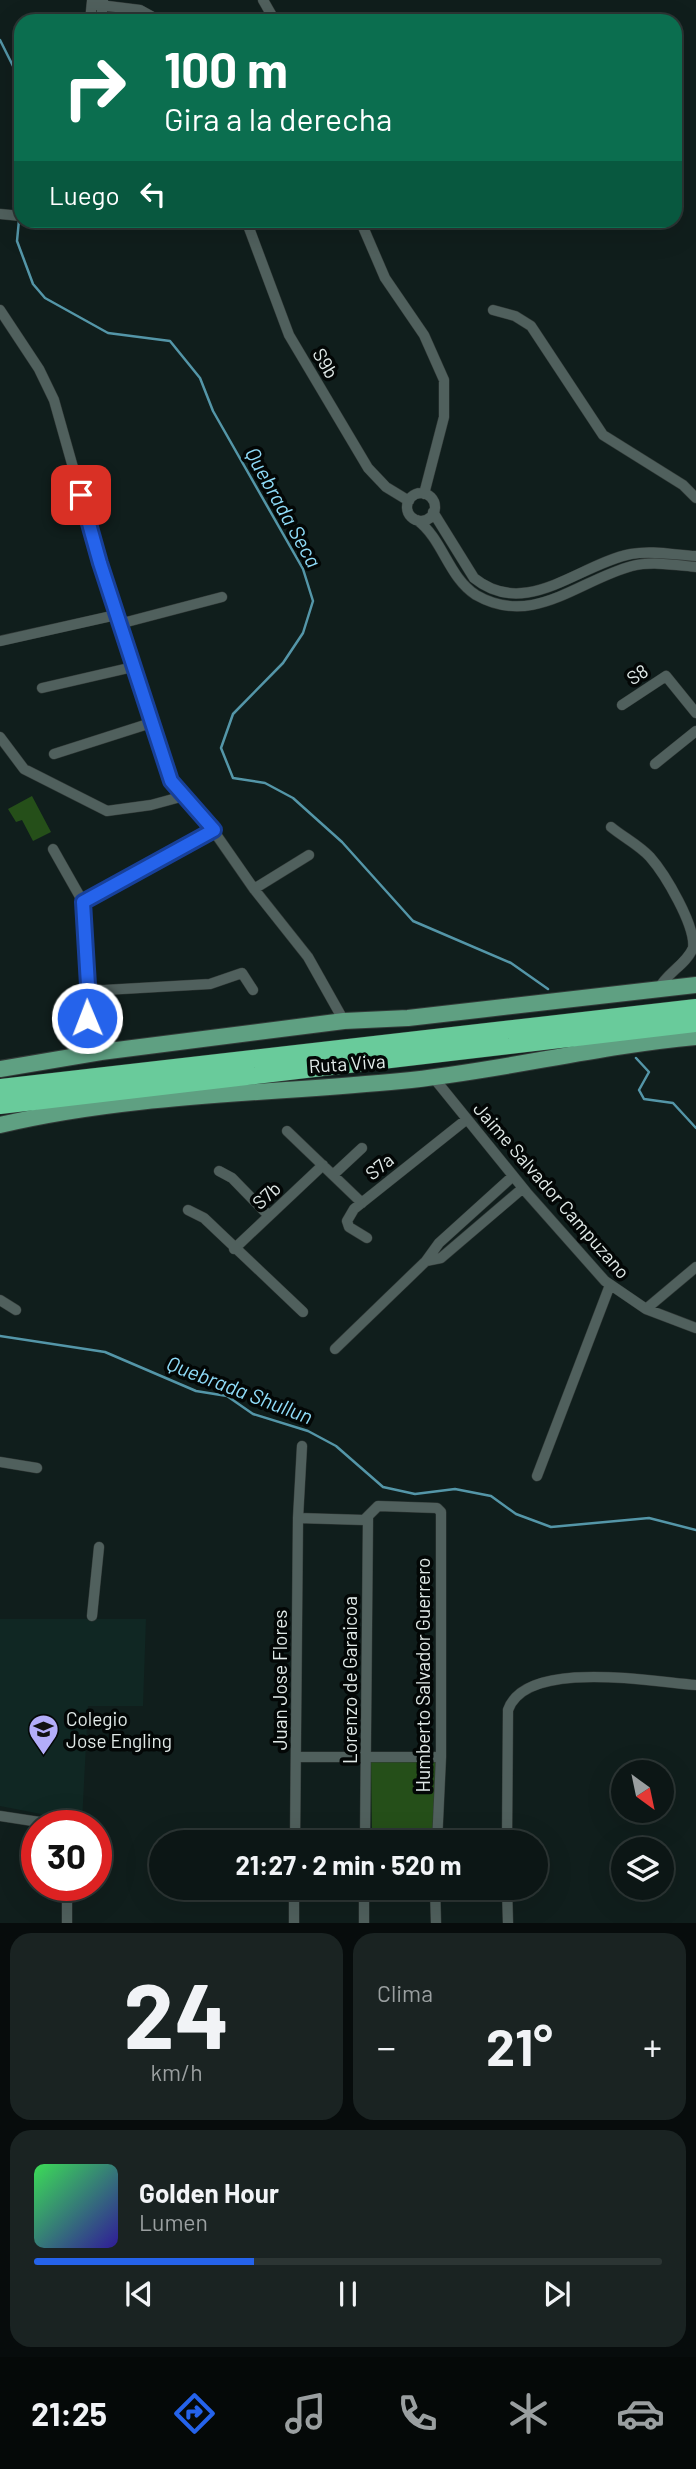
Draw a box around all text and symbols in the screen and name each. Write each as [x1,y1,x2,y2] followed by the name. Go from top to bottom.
[164,39,288,98] text: 100 m
[49,42,140,133] icon: right
[164,99,392,137] text: Gira a la derecha
[134,175,172,213] icon: left
[49,179,120,210] text: Luego
[308,344,344,382] street label: S9b
[241,442,327,572] water label: Quebrada Seca
[51,465,111,525] pin
[62,476,100,514] icon: arrive
[622,659,652,689] street label: S8
[50,981,124,1055] position arrow
[308,1049,386,1077] street label: Ruta Viva
[469,1097,635,1283] street label: Jaime Salvador Campuzano
[360,1148,398,1184] street label: S7a
[247,1176,285,1214] street label: S7b
[164,1350,316,1428] water label: Quebrada Shullun
[411,1558,434,1792] street label: Humberto Salvador Guerrero
[338,1596,361,1764] street label: Lorenzo de Garaicoa
[268,1610,291,1750] street label: Juan Jose Flores
[66,1707,172,1752] place label: Colegio Jose Engling
[26,1712,60,1756] school or university icon: Colegio Jose Engling
[611,1760,674,1824] north arrow
[611,1760,674,1900] map controls
[21,1810,112,1901] speed limit sign: 30
[611,1837,674,1900] button: layers
[235,1849,462,1880] text: 21:27 · 2 min · 520 m
[123,1958,230,2067] text: 24
[377,1979,433,2007] text: Clima
[486,2014,553,2076] text: 21°
[377,2023,396,2069] text: −
[643,2023,662,2069] text: +
[150,2058,203,2086] text: km/h
[139,2177,279,2208] text: Golden Hour
[139,2208,208,2236] text: Lumen
[120,2275,158,2313] icon: previous
[329,2275,367,2313] icon: pause
[538,2275,576,2313] icon: next
[170,2389,219,2438] icon: directions
[281,2389,330,2438] icon: music
[393,2389,442,2438] icon: phone
[504,2389,553,2438] icon: climate
[616,2389,665,2438] icon: car
[31,2394,107,2432] text: 21:25

